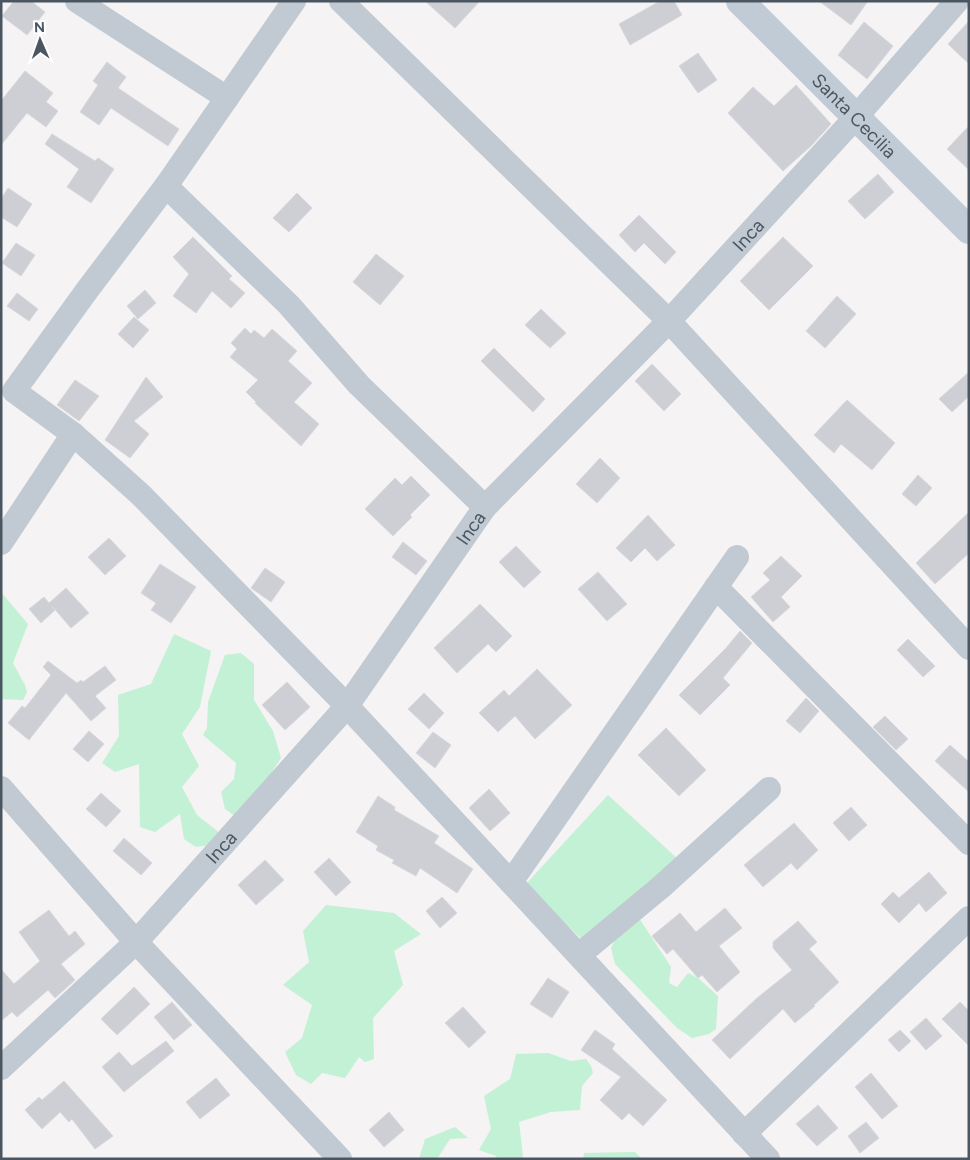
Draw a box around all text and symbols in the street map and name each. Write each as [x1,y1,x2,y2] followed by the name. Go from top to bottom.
[15,15,65,65] north arrow
[34,19,45,36] text: N
[807,69,901,163] street label: Santa Cecilia
[728,214,769,256] street label: Inca
[451,507,491,549] street label: Inca
[201,826,242,868] street label: Inca

